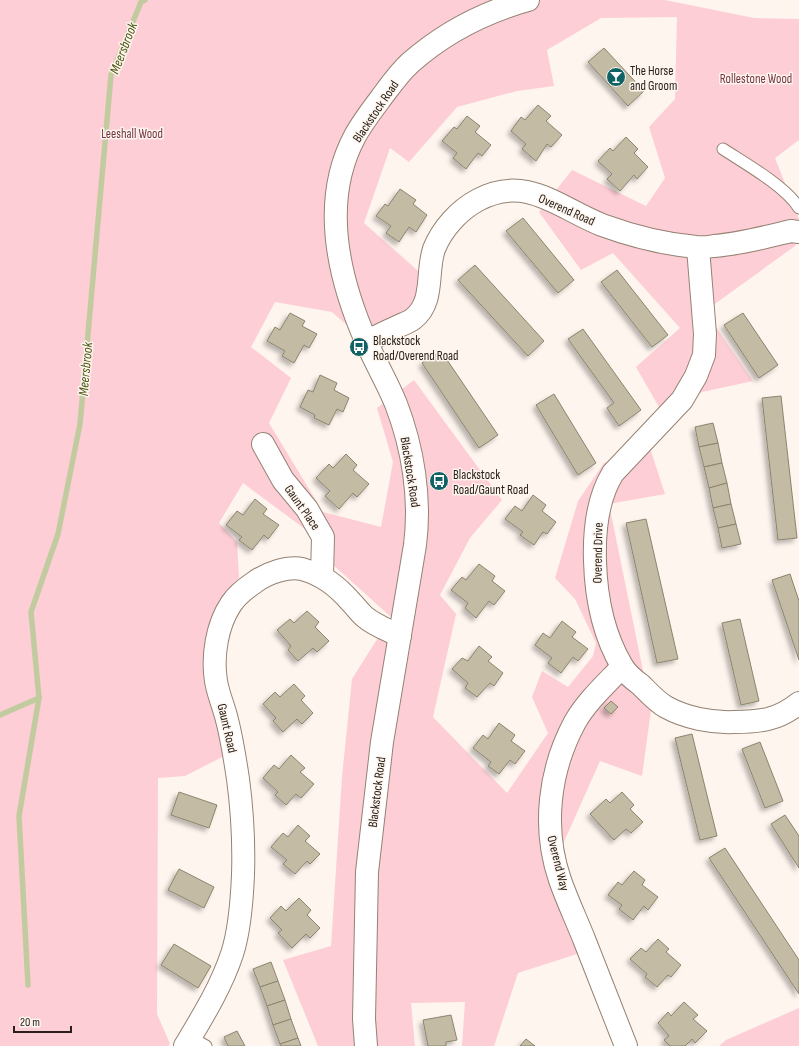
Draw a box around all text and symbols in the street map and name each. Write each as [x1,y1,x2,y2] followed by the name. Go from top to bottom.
[106,19,141,76] water label: Meersbrook
[630,63,677,94] place label: The Horse and Groom
[605,66,627,88] bar icon: The Horse and Groom
[720,71,792,87] park label: Rollestone Wood
[349,78,402,145] street label: Blackstock Road
[101,126,163,142] park label: Leeshall Wood
[536,190,597,229] street label: Overend Road
[373,333,458,364] place label: Blackstock Road/Overend Road
[348,336,370,358] bus stop icon: Blackstock Road/Overend Road
[75,341,96,397] water label: Meersbrook
[397,436,423,508] street label: Blackstock Road
[453,467,529,498] place label: Blackstock Road/Gaunt Road
[428,470,450,492] bus stop icon: Blackstock Road/Gaunt Road
[281,482,324,533] street label: Gaunt Place
[589,522,607,584] street label: Overend Drive
[214,702,240,754] street label: Gaunt Road
[365,756,389,828] street label: Blackstock Road
[543,834,573,893] street label: Overend Way
[14,1008,71,1034] scale bar
[20,1015,40,1030] text: 20 m

